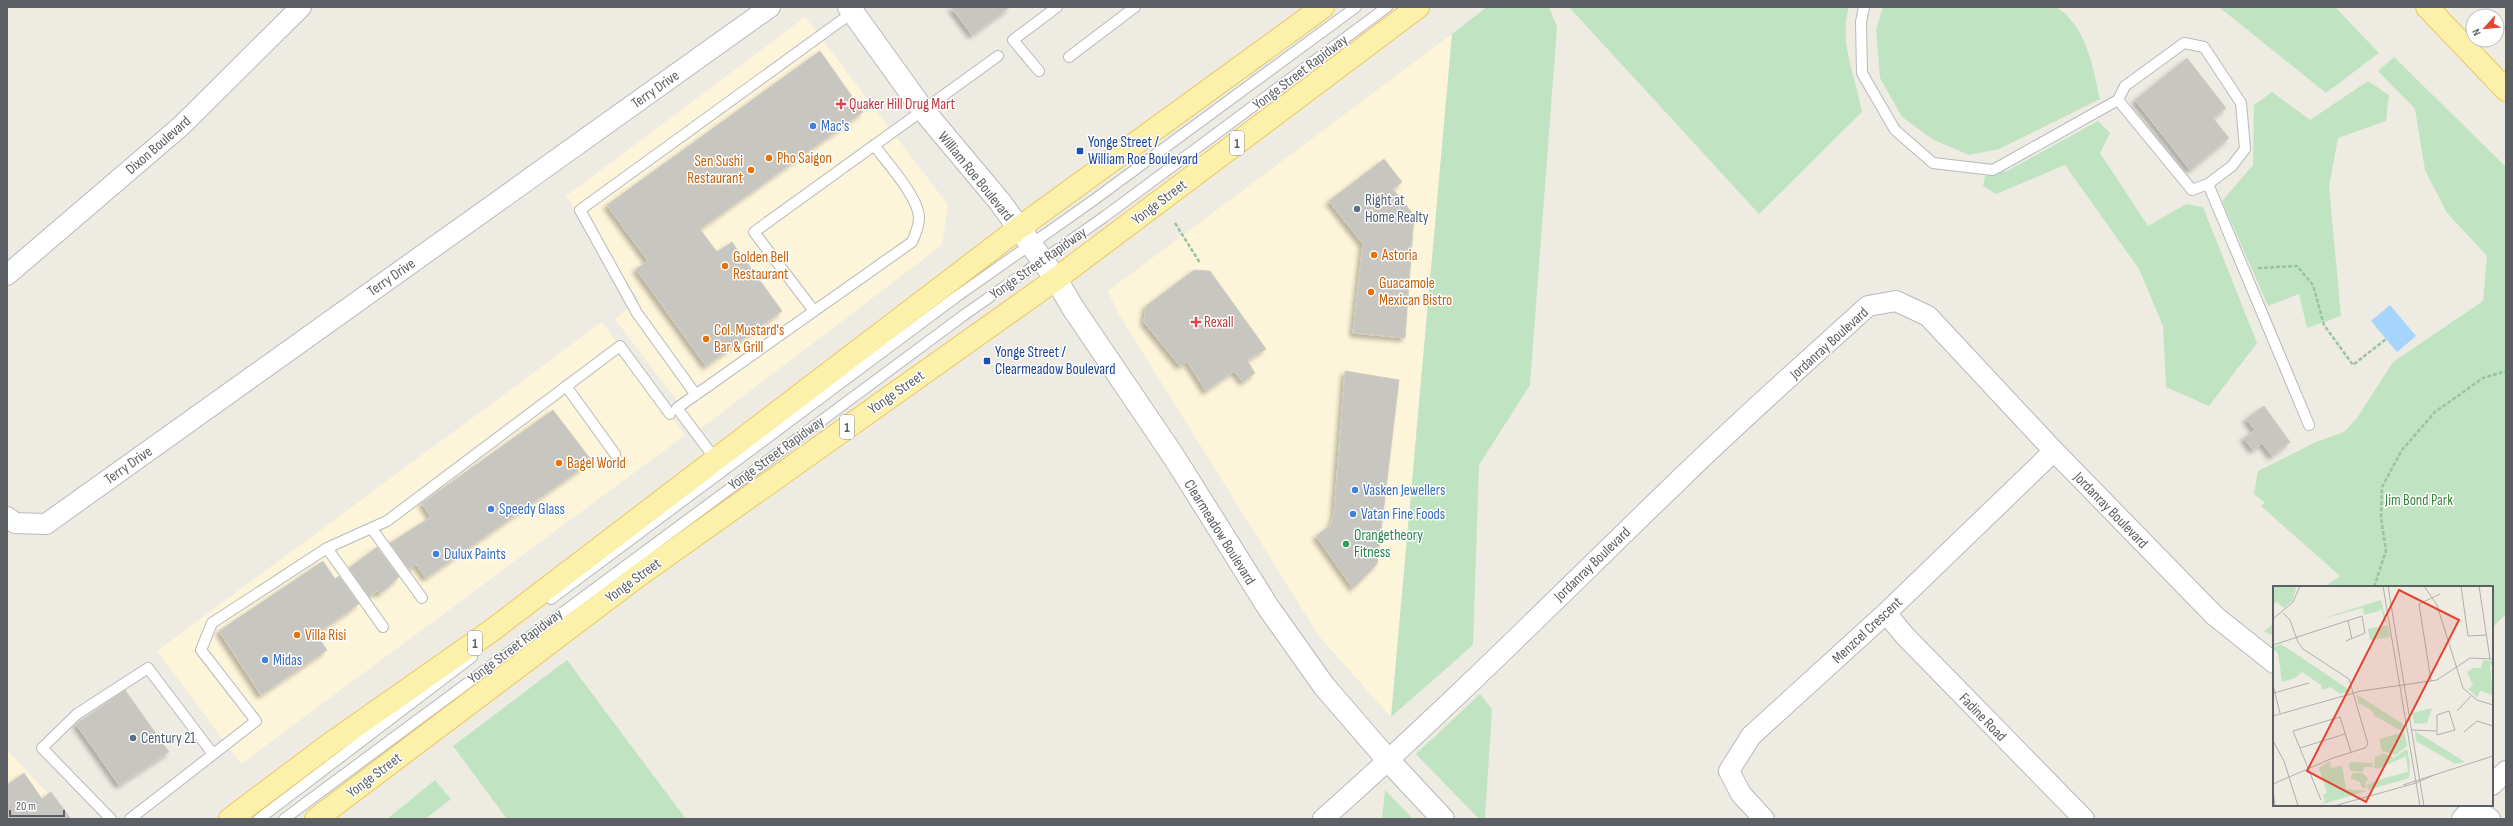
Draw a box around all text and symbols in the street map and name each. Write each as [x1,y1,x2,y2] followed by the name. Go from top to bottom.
[2465,8,2505,48] north arrow
[2469,27,2484,38] text: N
[1249,30,1352,114] street label: Yonge Street Rapidway
[628,66,683,113] street label: Terry Drive
[849,95,956,114] place label: Quaker Hill Drug Mart
[836,99,846,109] marker: Quaker Hill Drug Mart
[122,112,195,179] street label: Dixon Boulevard
[821,117,849,136] place label: Mac's
[808,121,818,131] marker: Mac's
[934,128,1018,225] street label: William Roe Boulevard
[1230,131,1244,155] road number: 1
[1088,133,1198,169] place label: Yonge Street / William Roe Boulevard
[1075,146,1085,156] marker: Yonge Street / William Roe Boulevard
[777,149,832,168] place label: Pho Saigon
[687,152,743,188] place label: Sen Sushi Restaurant
[764,153,774,163] marker: Pho Saigon
[746,165,756,175] marker: Sen Sushi Restaurant
[1128,175,1191,229] street label: Yonge Street
[1365,191,1429,227] place label: Right at Home Realty
[1352,204,1362,214] marker: Right at Home Realty
[986,223,1091,304] street label: Yonge Street Rapidway
[1381,246,1418,265] place label: Astoria
[733,248,789,284] place label: Golden Bell Restaurant
[1369,250,1379,260] marker: Astoria
[364,254,419,301] street label: Terry Drive
[720,261,730,271] marker: Golden Bell Restaurant
[1379,274,1452,310] place label: Guacamole Mexican Bistro
[1366,287,1376,297] marker: Guacamole Mexican Bistro
[1785,303,1873,384] street label: Jordanray Boulevard
[1204,313,1234,332] place label: Rexall
[1191,317,1201,327] marker: Rexall
[714,321,784,357] place label: Col. Mustard's Bar & Grill
[701,334,711,344] marker: Col. Mustard's Bar & Grill
[995,343,1115,379] place label: Yonge Street / Clearmeadow Boulevard
[982,356,992,366] marker: Yonge Street / Clearmeadow Boulevard
[865,366,928,419] street label: Yonge Street
[725,412,828,495] street label: Yonge Street Rapidway
[840,415,854,439] road number: 1
[101,442,156,489] street label: Terry Drive
[567,454,626,473] place label: Bagel World
[554,458,564,468] marker: Bagel World
[2069,467,2152,553] street label: Jordanray Boulevard
[1180,476,1260,588] street label: Clearmeadow Boulevard
[1363,481,1445,500] place label: Vasken Jewellers
[1350,485,1360,495] marker: Vasken Jewellers
[2384,491,2453,510] park label: Jim Bond Park
[499,500,565,519] place label: Speedy Glass
[486,504,496,514] marker: Speedy Glass
[1361,505,1445,524] place label: Vatan Fine Foods
[1348,509,1358,519] marker: Vatan Fine Foods
[1549,523,1635,606] street label: Jordanray Boulevard
[1354,526,1423,562] place label: Orangetheory Fitness
[1341,539,1351,549] marker: Orangetheory Fitness
[444,545,506,564] place label: Dulux Paints
[431,549,441,559] marker: Dulux Paints
[602,554,665,607] street label: Yonge Street
[2273,586,2493,806] inset map
[1828,593,1907,668] street label: Menzcel Crescent
[464,604,567,688] street label: Yonge Street Rapidway
[305,626,346,645] place label: Villa Risi
[292,630,302,640] marker: Villa Risi
[468,631,482,655] road number: 1
[273,651,302,670] place label: Midas
[260,655,270,665] marker: Midas
[1955,689,2010,746] street label: Fadine Road
[141,729,196,748] place label: Century 21
[128,733,138,743] marker: Century 21
[343,748,406,802] street label: Yonge Street
[10,792,64,818] scale bar
[16,799,36,814] text: 20 m

